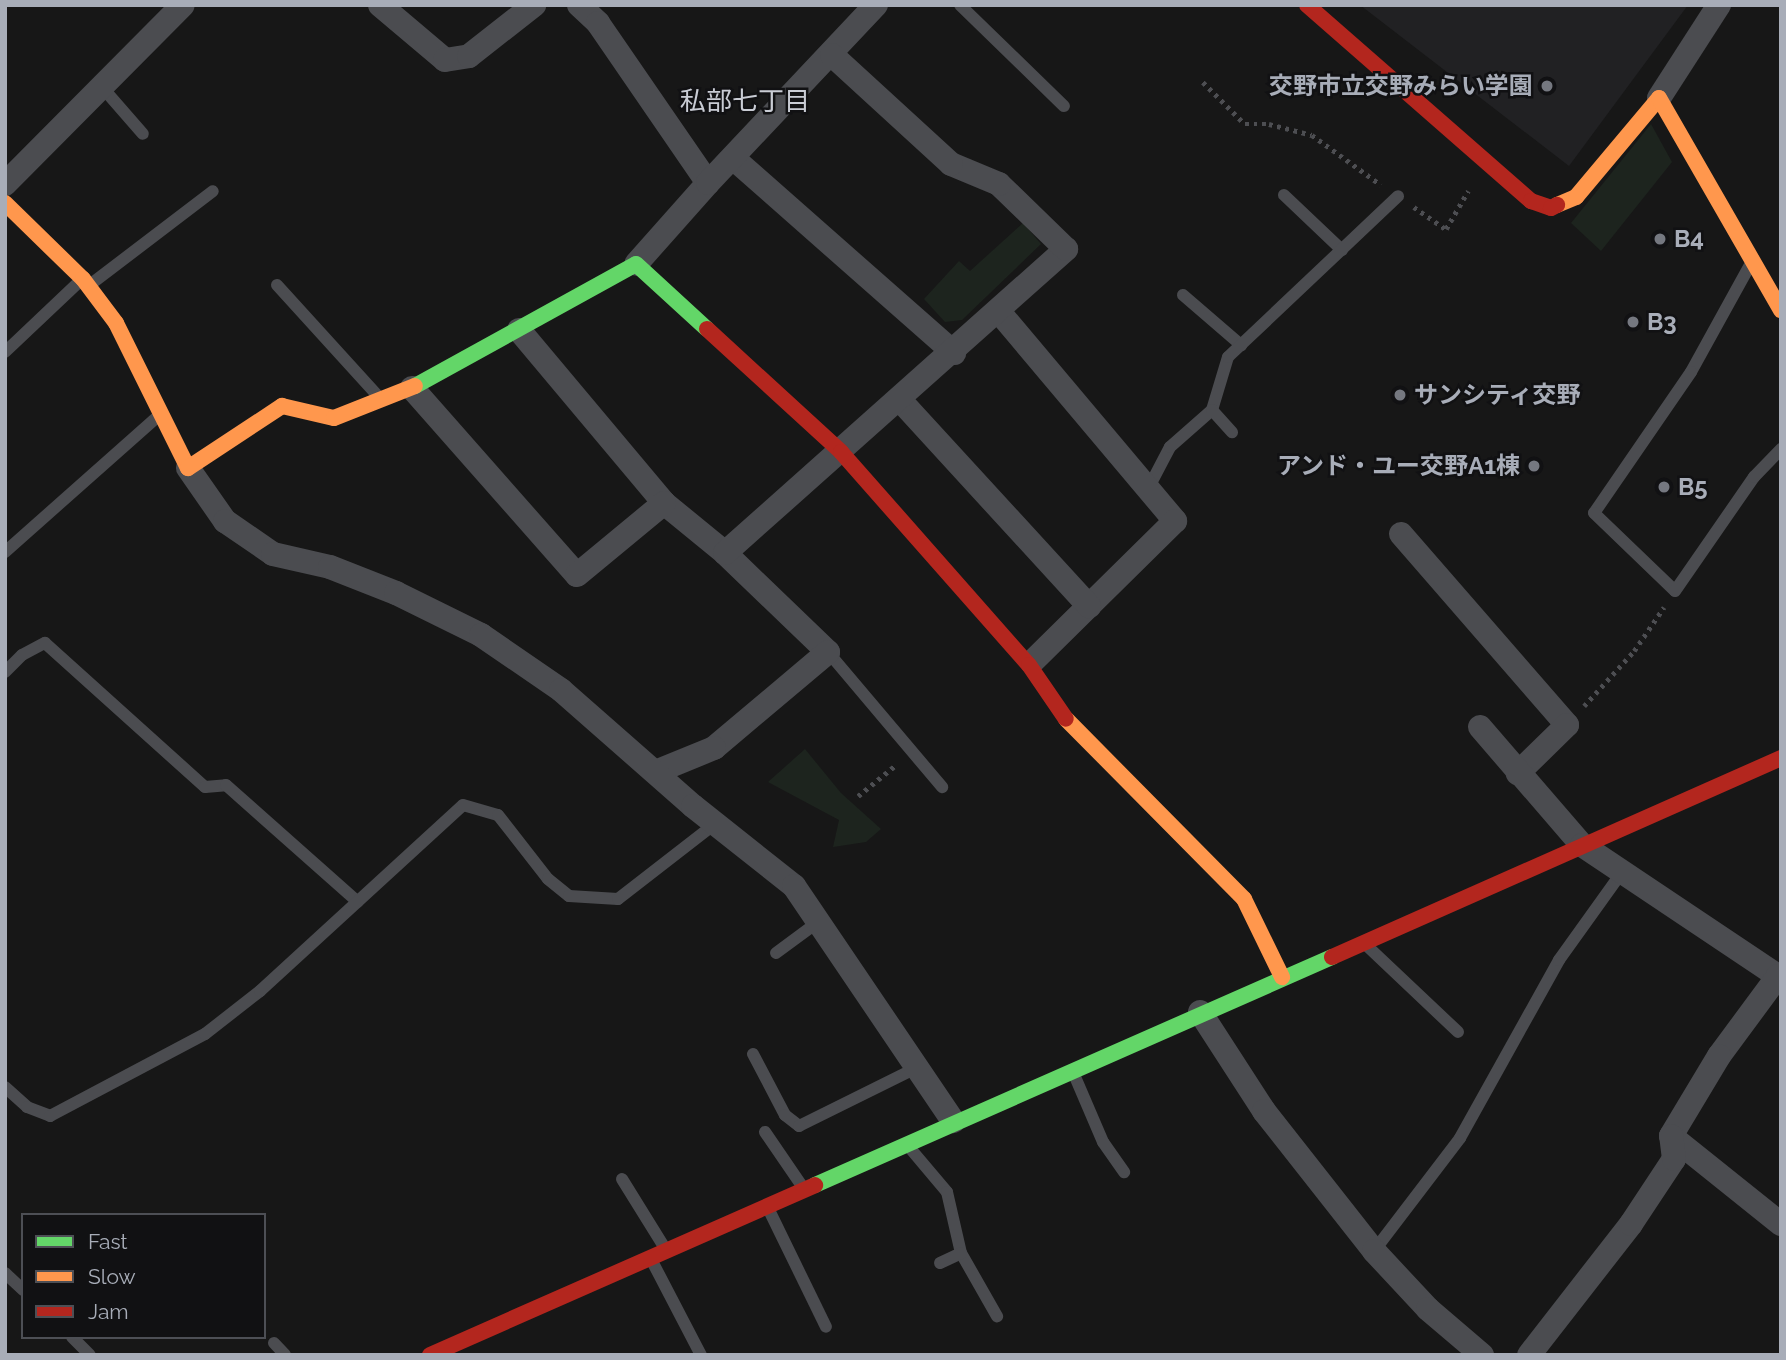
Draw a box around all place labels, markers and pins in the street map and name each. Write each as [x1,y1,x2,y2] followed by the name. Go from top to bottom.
[1269,72,1533,100] place label: 交野市立交野みらい学園
[1539,78,1555,94] marker: 交野市立交野みらい学園
[1674,225,1704,253] place label: B4
[1652,231,1668,247] marker: B4
[1647,308,1677,336] place label: B3
[1625,314,1641,330] marker: B3
[1414,381,1582,409] place label: サンシティ交野
[1392,387,1408,403] marker: サンシティ交野
[1276,452,1520,480] place label: アンド・ユー交野A1棟
[1526,458,1542,474] marker: アンド・ユー交野A1棟
[1678,473,1708,501] place label: B5
[1656,479,1672,495] marker: B5

